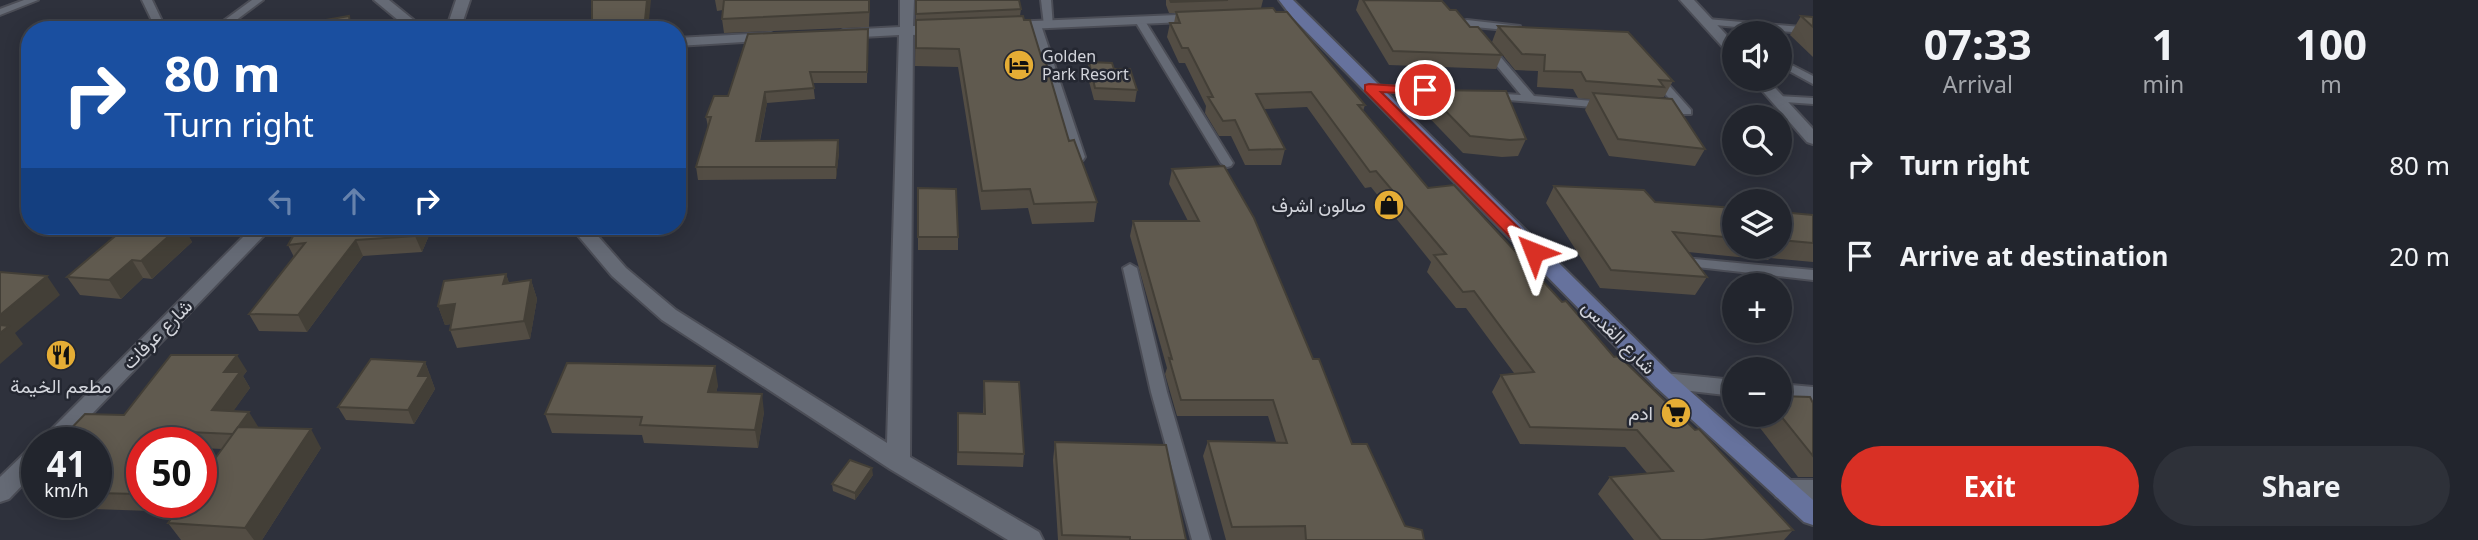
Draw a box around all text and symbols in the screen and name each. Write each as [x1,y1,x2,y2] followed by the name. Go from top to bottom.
[1924,15,2032,72] text: 07:33
[2151,15,2175,72] text: 1
[2295,15,2367,72] text: 100
[1722,21,1792,427] map controls
[1722,21,1792,91] button: sound
[164,40,281,106] text: 80 m
[1042,45,1129,85] place label: Golden Park Resort
[1002,48,1036,82] hotel icon: Golden Park Resort
[49,49,140,140] icon: right
[1395,60,1455,120] pin
[1943,68,2013,100] text: Arrival
[2143,68,2184,100] text: min
[2320,68,2342,100] text: m
[1406,71,1444,109] icon: arrive
[164,103,314,146] text: Turn right
[1722,105,1792,175] button: search
[1841,146,1879,184] icon: right
[1900,147,2030,183] text: Turn right
[2389,147,2450,183] text: 80 m
[262,182,300,220] icon: left
[335,182,373,220] icon: ahead
[408,182,446,220] icon: right
[1372,188,1406,222] shop icon: صالون اشرف
[1722,189,1792,259] button: layers
[1272,192,1366,218] place label: صالون اشرف
[1497,215,1571,289] position arrow
[1841,237,1879,275] icon: arrive
[1900,238,2169,274] text: Arrive at destination
[2389,238,2450,274] text: 20 m
[1722,273,1792,343] button: +
[116,293,198,375] street label: شارع عرفات
[1576,294,1662,380] street label: شارع القدس
[44,338,78,372] restaurant icon: مطعم الخيمة
[1722,357,1792,427] button: −
[10,373,112,399] place label: مطعم الخيمة
[1659,396,1693,430] supermarket icon: ادم
[1628,400,1653,426] place label: ادم
[126,427,217,518] speed limit sign: 50
[46,440,87,487] text: 41
[1841,446,2139,526] button: Exit
[2153,446,2450,526] button: Share
[44,478,89,502] text: km/h

